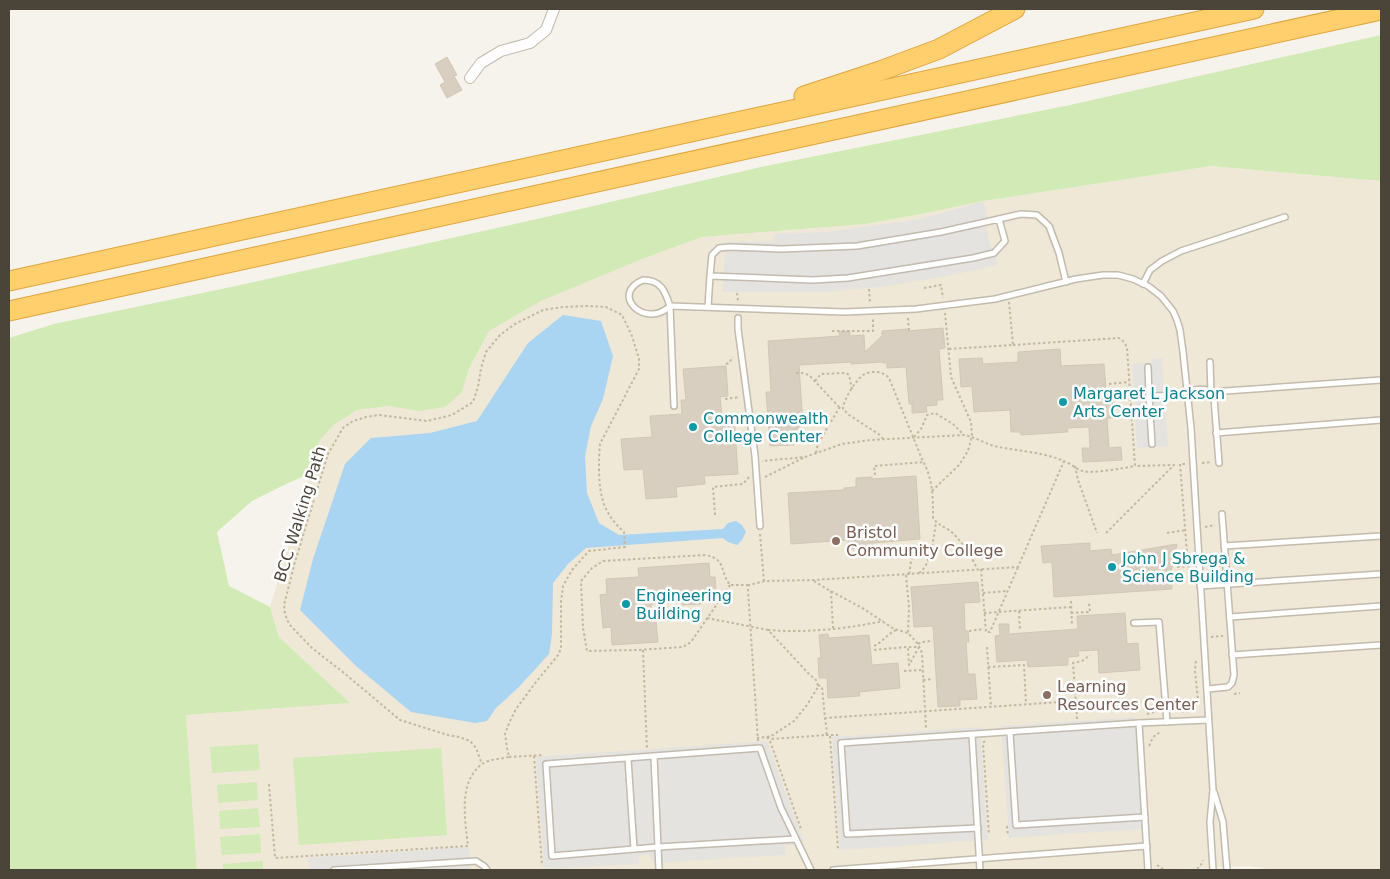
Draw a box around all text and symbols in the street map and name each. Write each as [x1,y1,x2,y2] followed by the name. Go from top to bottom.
[1073,384,1225,421] place label: Margaret L Jackson Arts Center
[1057,396,1069,408] marker: Margaret L Jackson Arts Center
[703,409,829,446] place label: Commonwealth College Center
[687,421,699,433] marker: Commonwealth College Center
[270,444,330,584] street label: BCC Walking Path
[846,523,1003,560] place label: Bristol Community College
[830,535,842,547] marker: Bristol Community College
[1121,549,1254,586] place label: John J Sbrega & Science Building
[1106,561,1118,573] marker: John J Sbrega & Science Building
[636,586,732,623] place label: Engineering Building
[620,598,632,610] marker: Engineering Building
[1057,677,1198,714] place label: Learning Resources Center
[1041,689,1053,701] marker: Learning Resources Center

